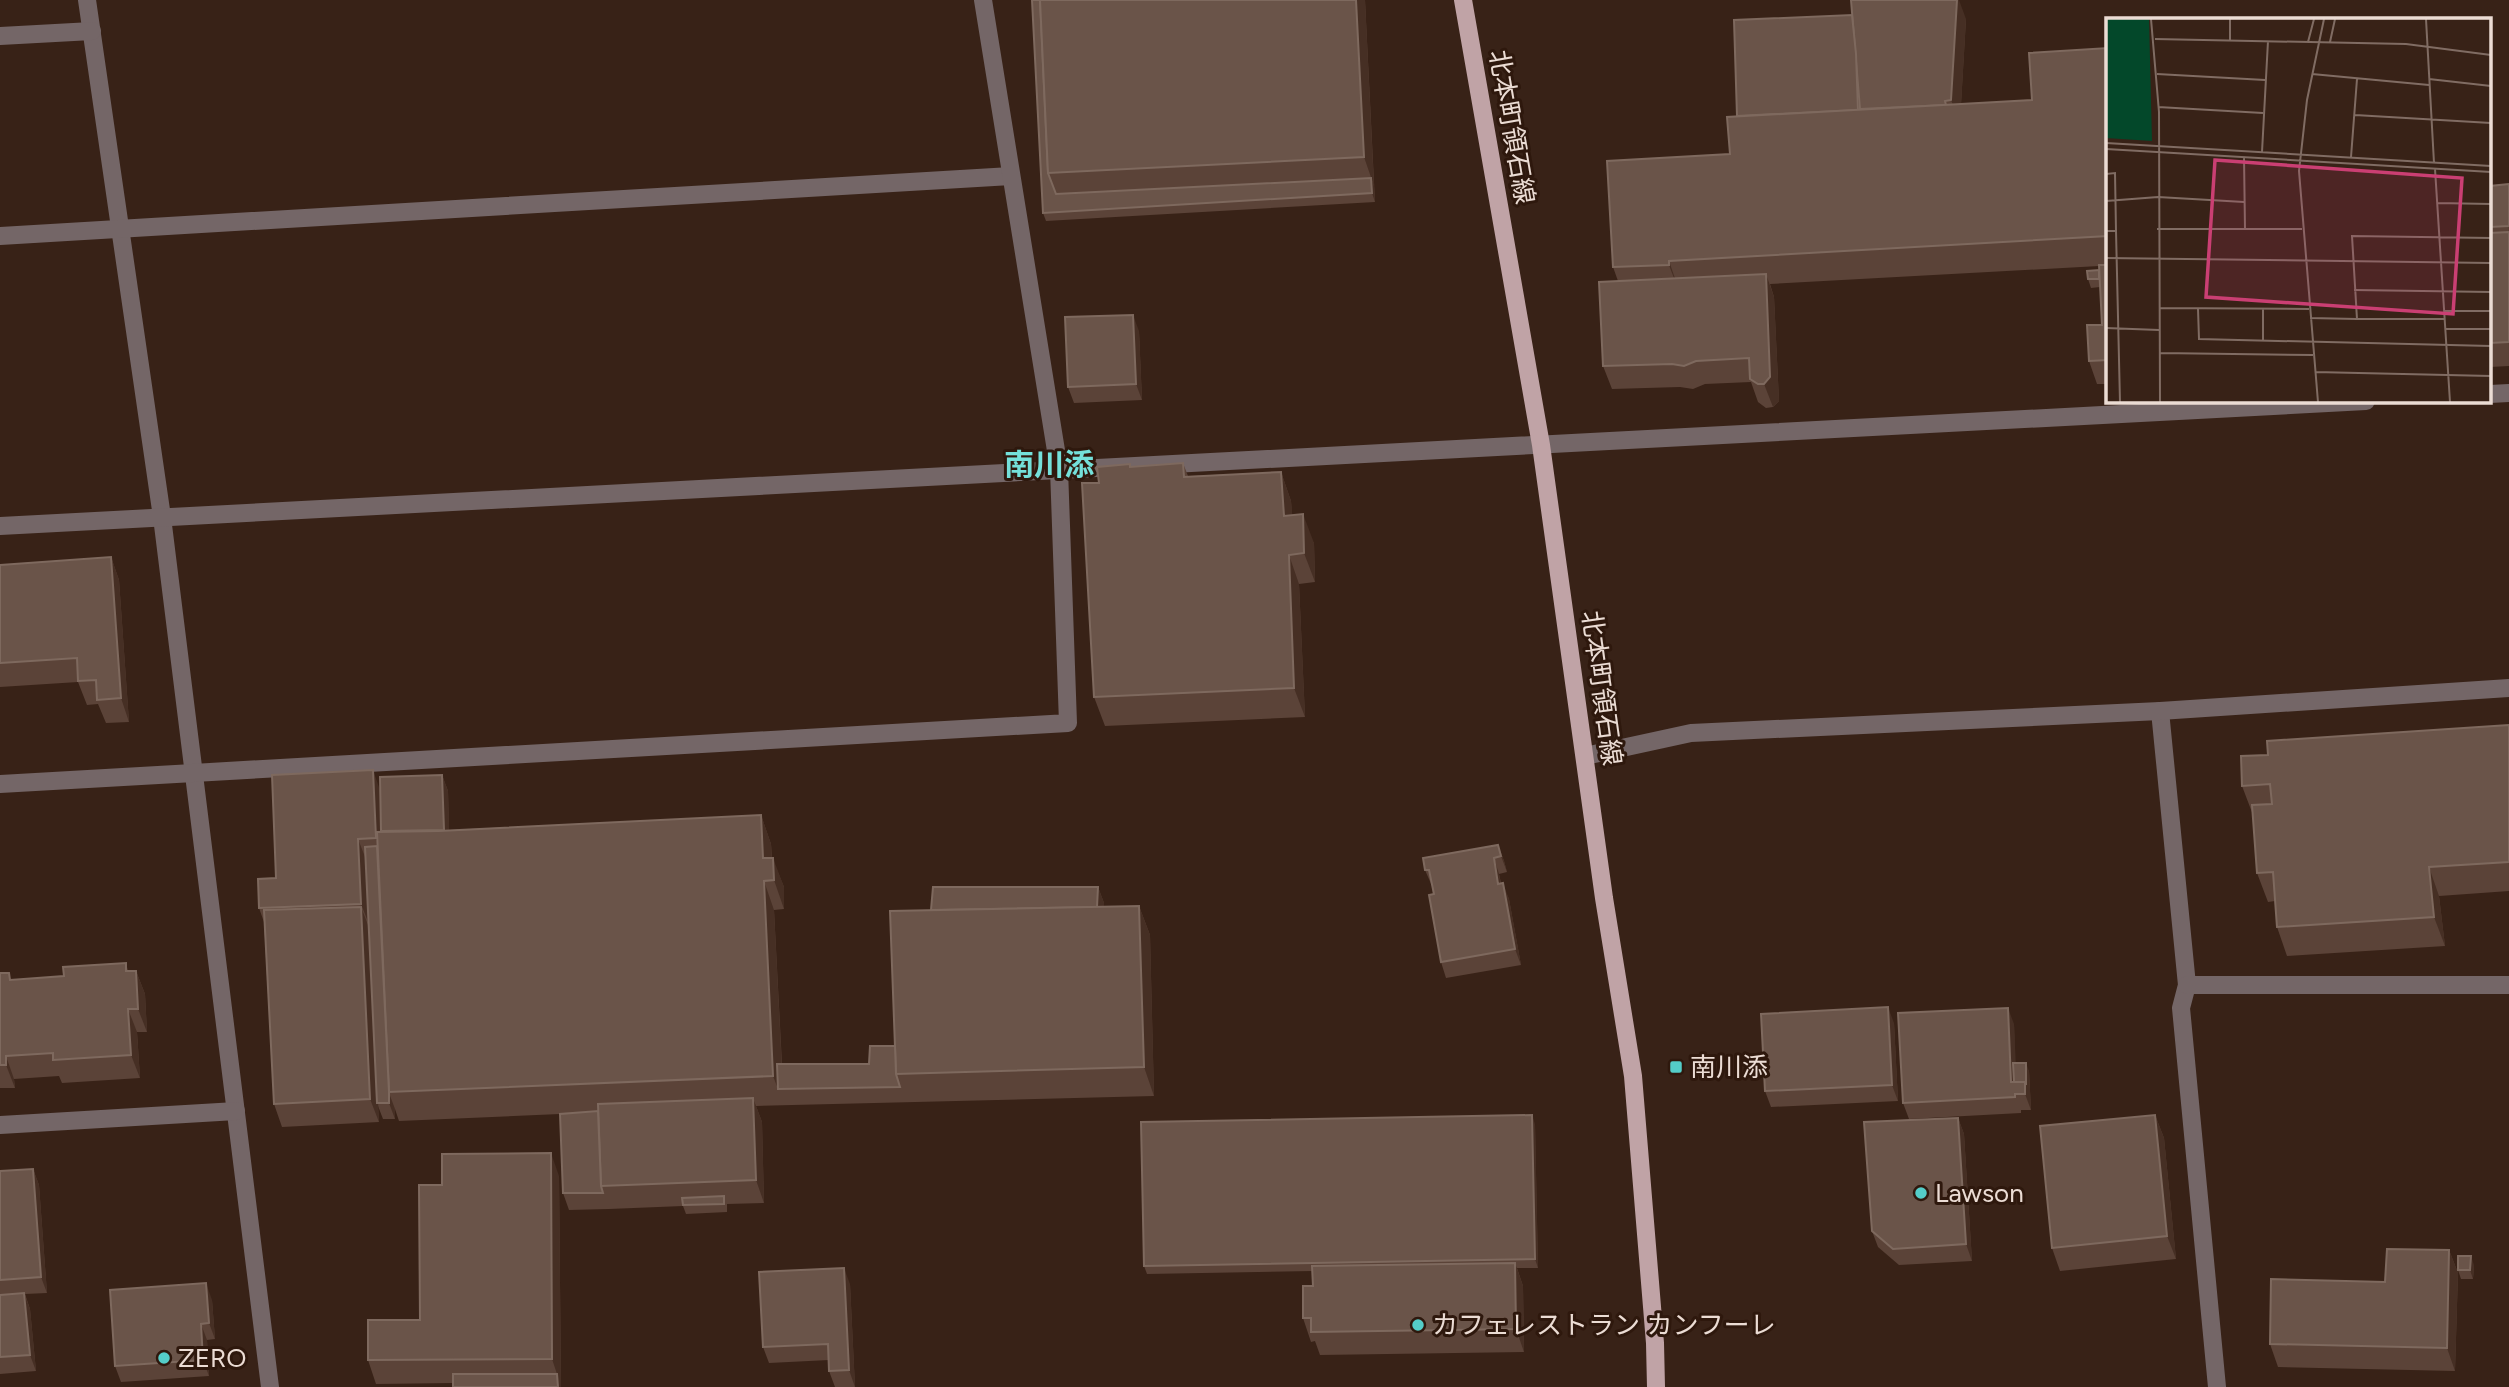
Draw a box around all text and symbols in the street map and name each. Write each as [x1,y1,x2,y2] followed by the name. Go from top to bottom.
[2106,18,2492,402] inset map
[1483,47,1541,207] street label: 北本町領石線
[1004,446,1094,483] district label: 南川添
[1575,609,1629,767] street label: 北本町領石線
[1690,1051,1768,1083] place label: 南川添
[1668,1059,1684,1075] marker: 南川添
[1935,1177,2024,1209] place label: Lawson
[1913,1185,1929,1201] marker: Lawson
[1432,1309,1776,1341] place label: カフェレストラン カンフーレ
[1410,1317,1426,1333] marker: カフェレストラン カンフーレ
[178,1342,247,1374] place label: ZERO
[156,1350,172,1366] marker: ZERO

